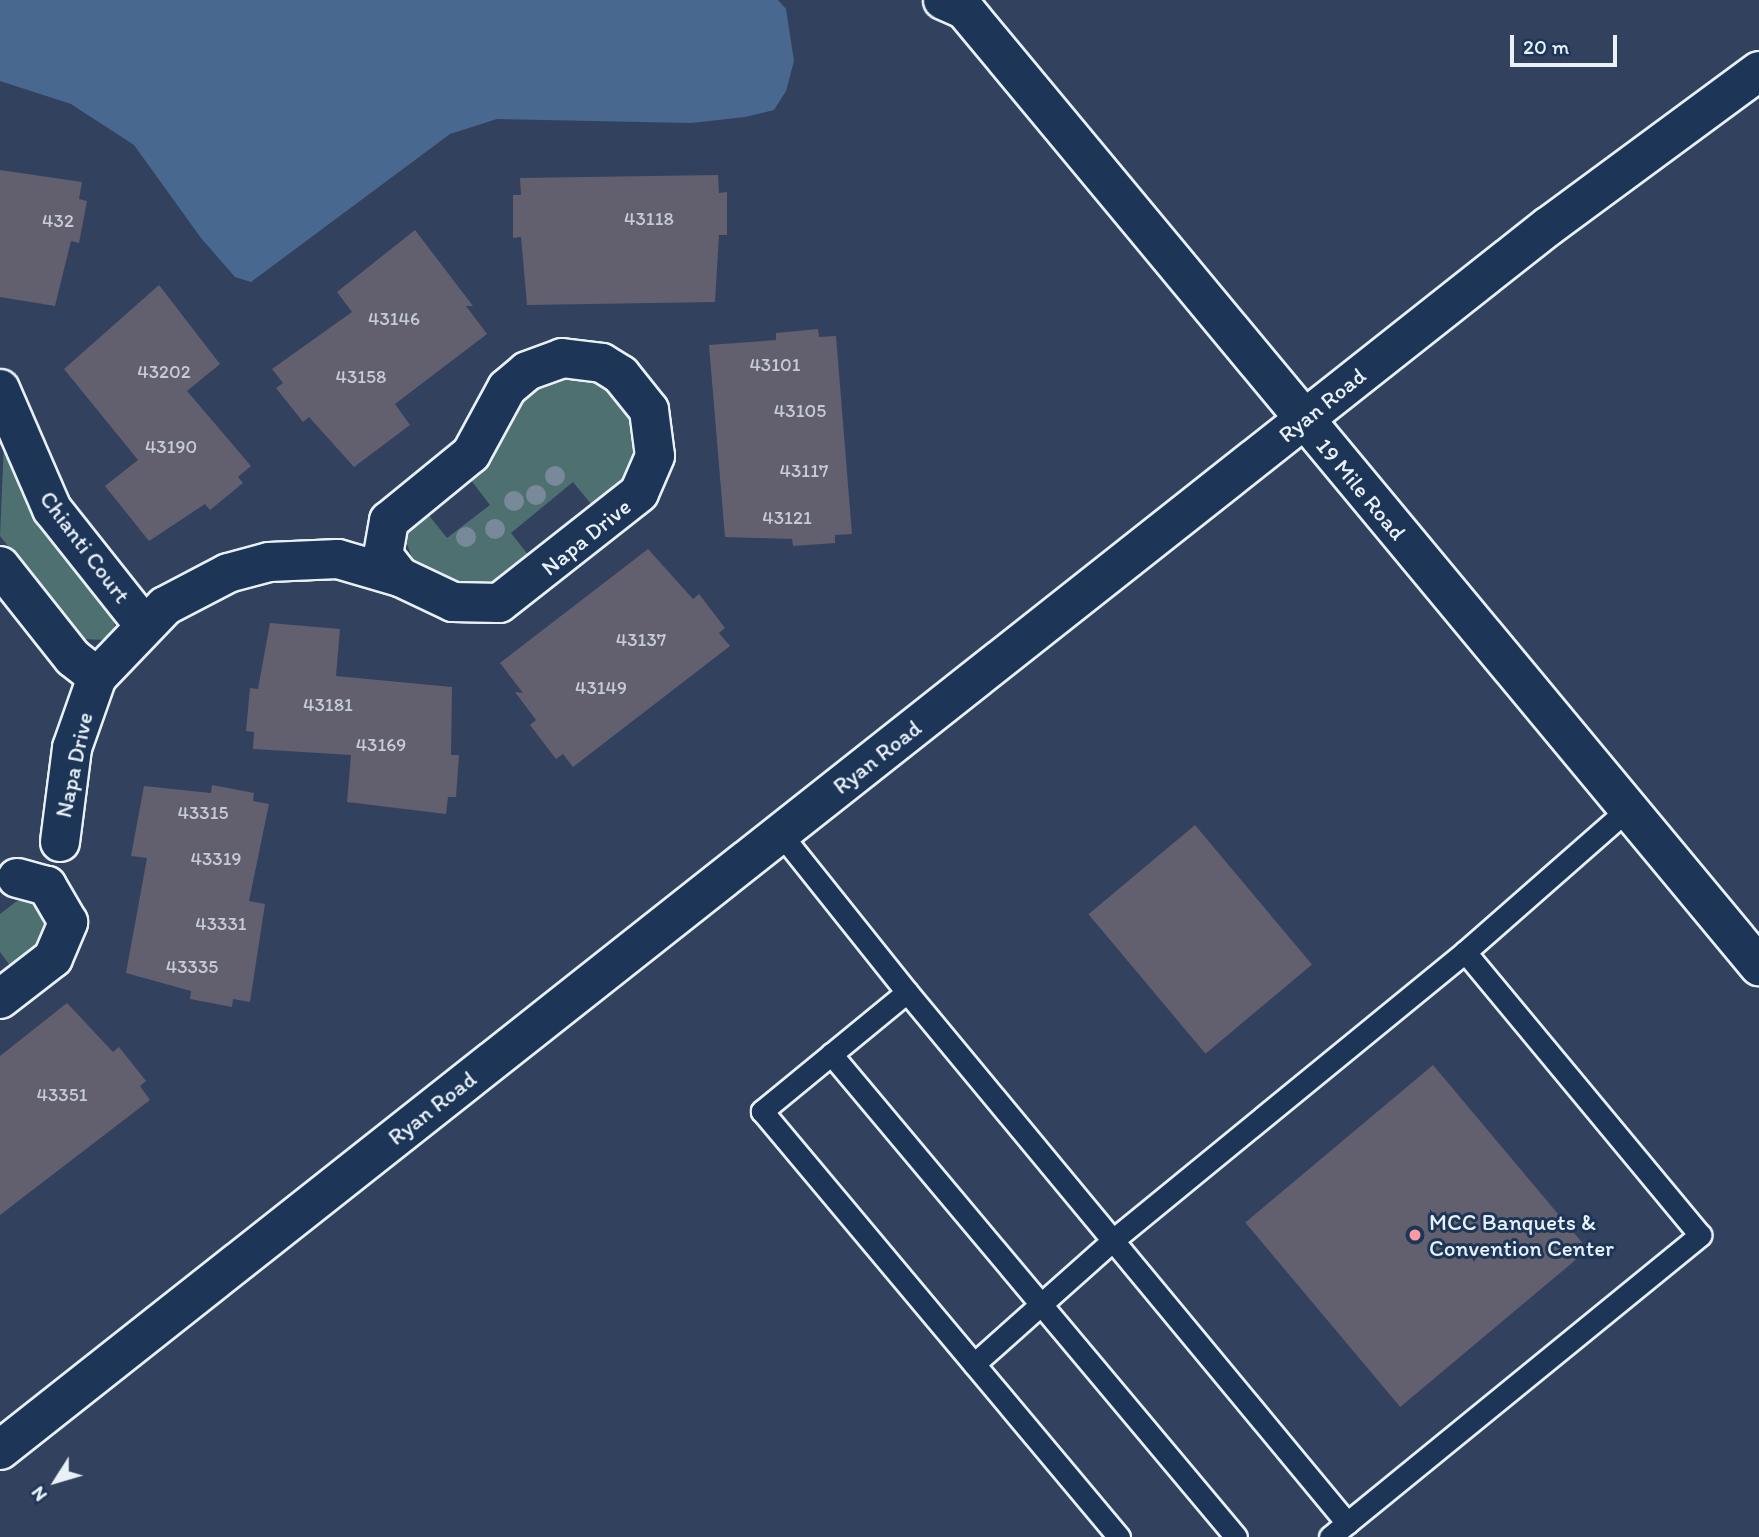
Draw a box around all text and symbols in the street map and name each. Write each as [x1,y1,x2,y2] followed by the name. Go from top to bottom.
[1514,21,1621,65] scale bar
[1523,34,1569,59] text: 20 m
[624,208,674,230] house number: 43118
[42,210,74,232] house number: 432
[368,308,420,330] house number: 43146
[749,354,801,376] house number: 43101
[137,361,191,383] house number: 43202
[1273,362,1371,448] street label: Ryan Road
[336,366,386,388] house number: 43158
[774,400,826,422] house number: 43105
[1311,433,1411,545] street label: 19 Mile Road
[145,436,197,458] house number: 43190
[780,460,828,482] house number: 43117
[34,486,136,608] street label: Chianti Court
[535,492,637,582] street label: Napa Drive
[762,507,812,529] house number: 43121
[616,629,666,651] house number: 43137
[575,677,627,699] house number: 43149
[303,694,353,716] house number: 43181
[49,709,99,821] street label: Napa Drive
[828,714,926,800] street label: Ryan Road
[356,734,406,756] house number: 43169
[178,802,228,824] house number: 43315
[191,848,241,870] house number: 43319
[195,913,247,935] house number: 43331
[166,956,218,978] house number: 43335
[383,1065,481,1151] street label: Ryan Road
[37,1084,87,1106] house number: 43351
[1429,1208,1614,1262] place label: MCC Banquets & Convention Center
[1407,1227,1423,1243] marker: MCC Banquets & Convention Center
[21,1446,91,1516] north arrow
[26,1482,52,1506] text: N

